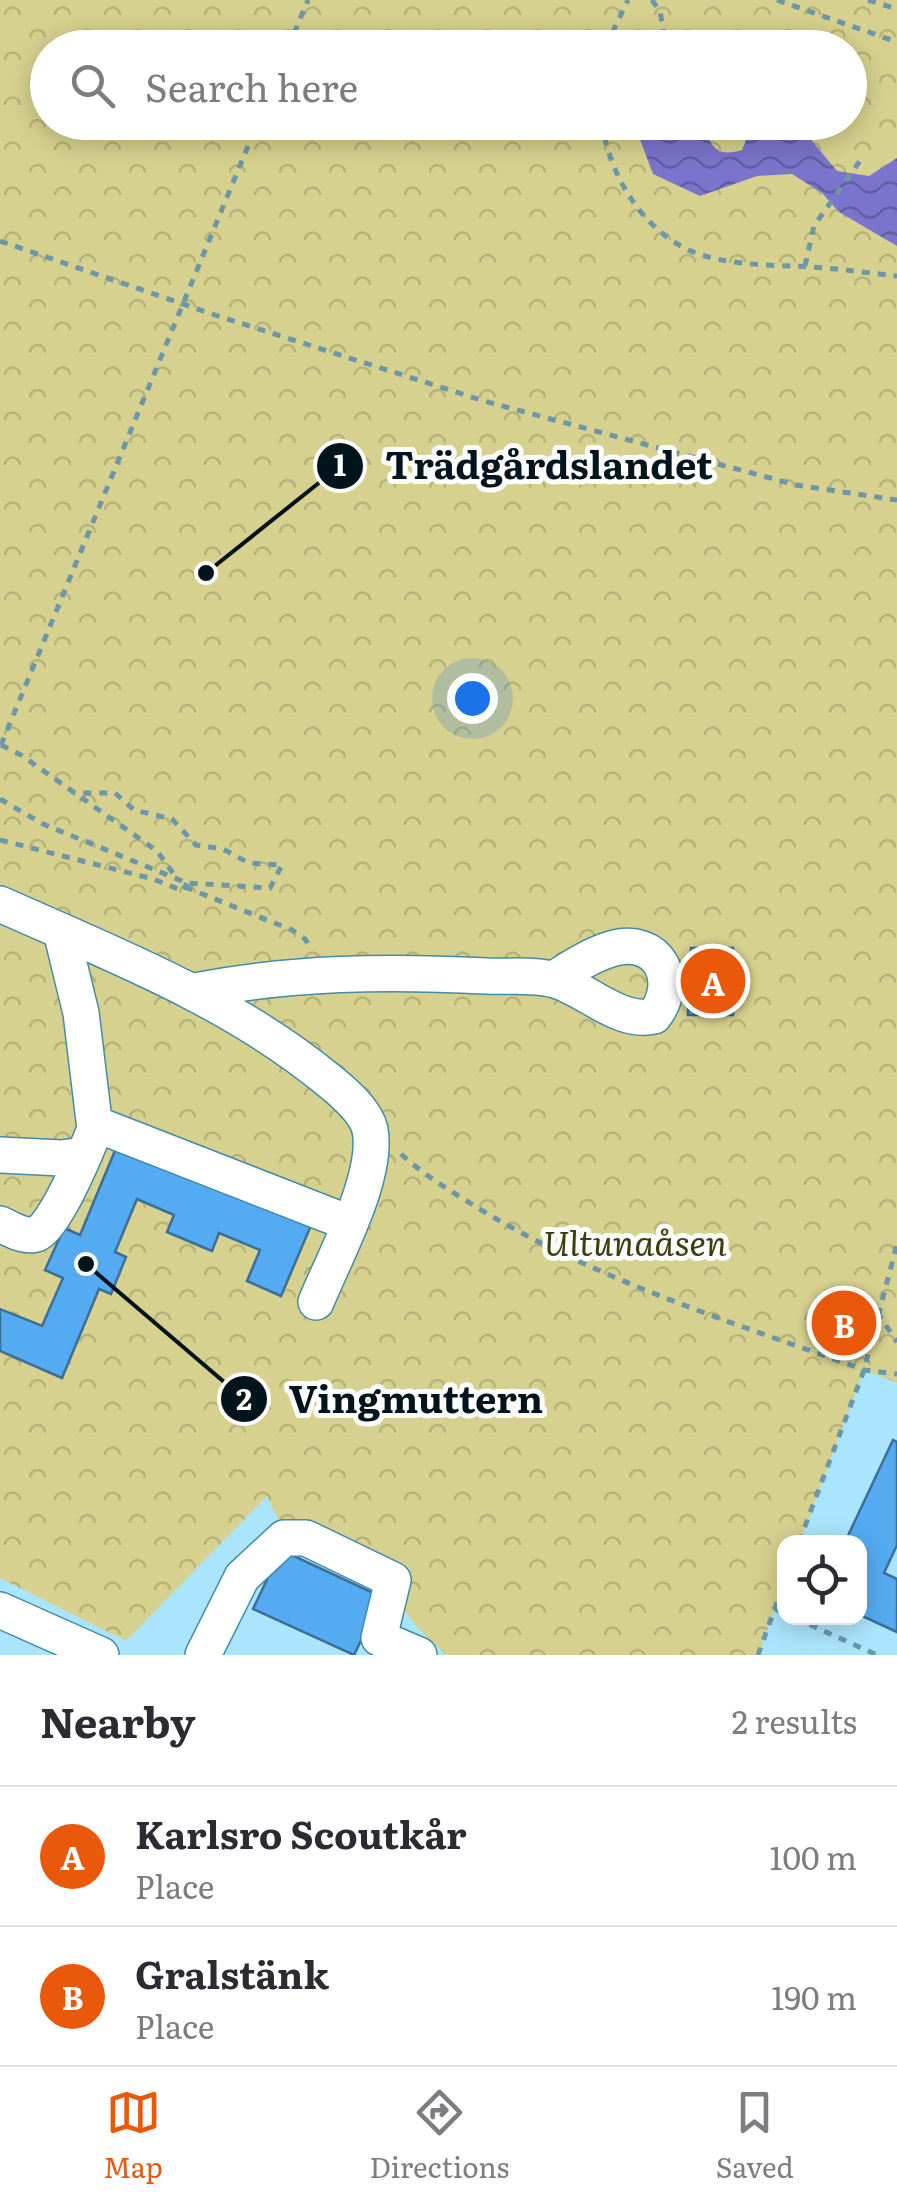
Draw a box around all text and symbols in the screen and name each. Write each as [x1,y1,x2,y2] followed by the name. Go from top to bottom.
[30,30,867,140] search box
[145,57,358,114] text: Search here
[65,58,120,113] icon: search
[315,432,733,500] callout: Trädgårdslandet
[385,434,713,491] text: Trädgårdslandet
[334,441,346,485] text: 1
[447,673,498,724] your location
[680,944,746,1018] pin: A
[543,1215,727,1267] park label: Ultunaåsen
[812,1286,876,1360] pin: B
[219,1365,563,1433] callout: Vingmuttern
[289,1368,543,1425] text: Vingmuttern
[236,1375,252,1419] text: 2
[777,1535,867,1625] map controls
[777,1535,867,1625] button: locate
[40,1689,196,1751] text: Nearby
[732,1696,857,1744] text: 2 results
[135,1804,467,1861] text: Karlsro Scoutkår
[60,1832,85,1880] text: A
[770,1832,857,1880] text: 100 m
[135,1861,214,1909] text: Place
[135,1944,329,2001] text: Gralstänk
[61,1972,84,2020] text: B
[771,1972,857,2020] text: 190 m
[135,2001,214,2049] text: Place
[103,2085,163,2187] tab: Map
[369,2085,509,2187] tab: Directions
[716,2085,794,2187] tab: Saved

